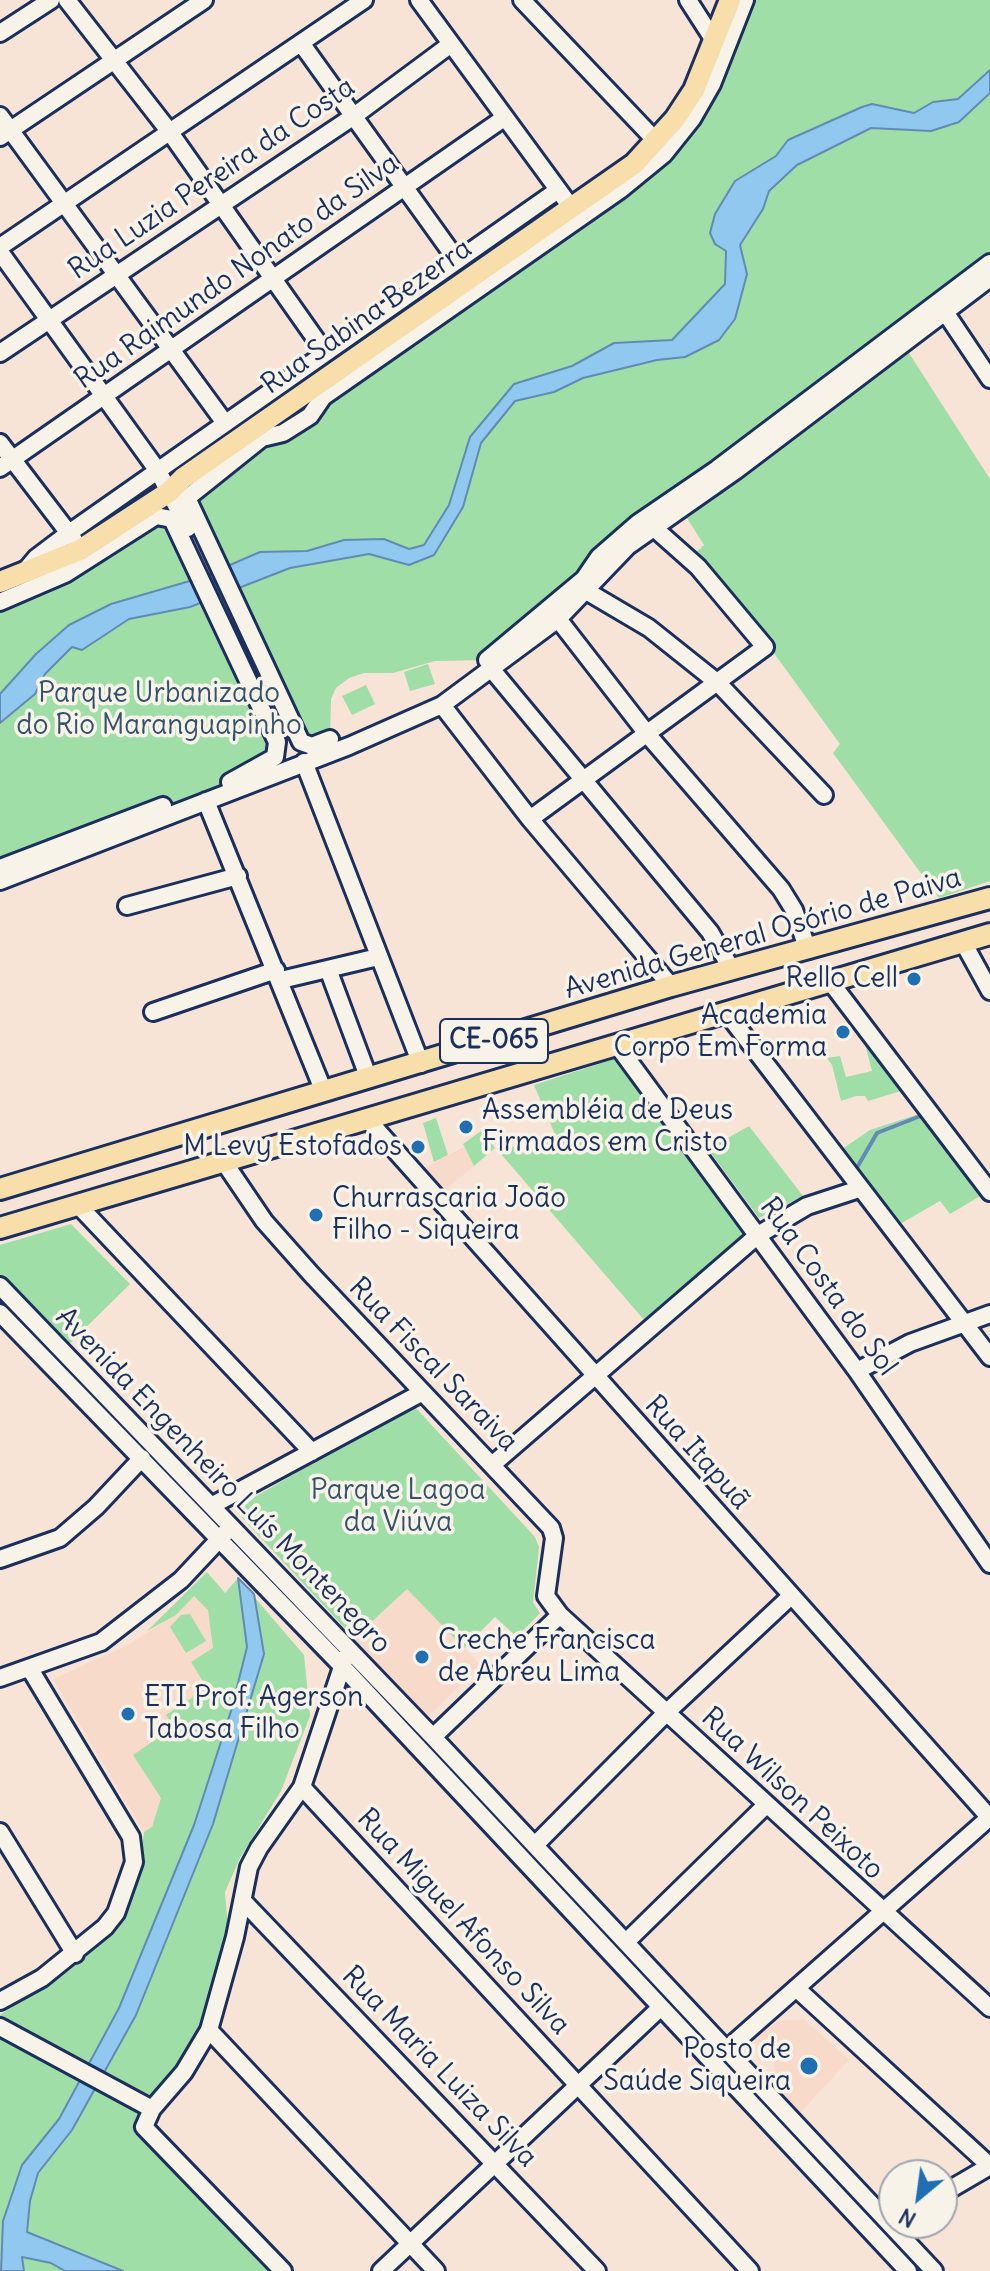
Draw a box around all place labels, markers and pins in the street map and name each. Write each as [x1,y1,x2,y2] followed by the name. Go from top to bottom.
[785,962,898,996] place label: Rello Cell
[905,970,923,988] marker: Rello Cell
[614,999,827,1065] place label: Academia Corpo Em Forma
[834,1023,852,1041] marker: Academia Corpo Em Forma
[482,1094,733,1160] place label: Assembléia de Deus Firmados em Cristo
[457,1118,475,1136] marker: Assembléia de Deus Firmados em Cristo
[183,1130,402,1164] place label: M Levy Estofados
[409,1138,427,1156] marker: M Levy Estofados
[332,1182,566,1248] place label: Churrascaria João Filho - Siqueira
[307,1206,325,1224] marker: Churrascaria João Filho - Siqueira
[438,1624,655,1690] place label: Creche Francisca de Abreu Lima
[413,1648,431,1666] marker: Creche Francisca de Abreu Lima
[144,1681,363,1747] place label: ETI Prof. Agerson Tabosa Filho
[119,1705,137,1723] marker: ETI Prof. Agerson Tabosa Filho
[603,2033,791,2099] place label: Posto de Saúde Siqueira
[798,2055,820,2077] marker: Posto de Saúde Siqueira

